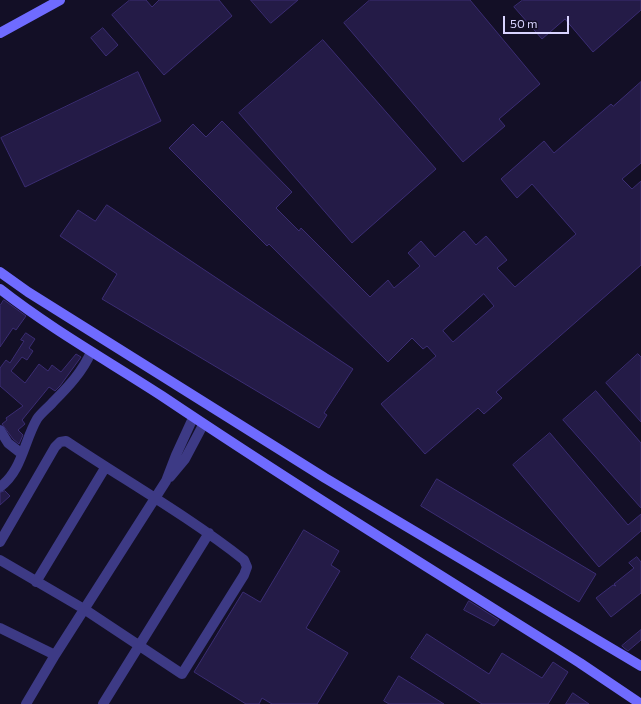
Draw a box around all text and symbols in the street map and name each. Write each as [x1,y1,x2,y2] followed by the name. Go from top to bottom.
[505,8,571,34] scale bar
[510,16,538,30] text: 50 m

